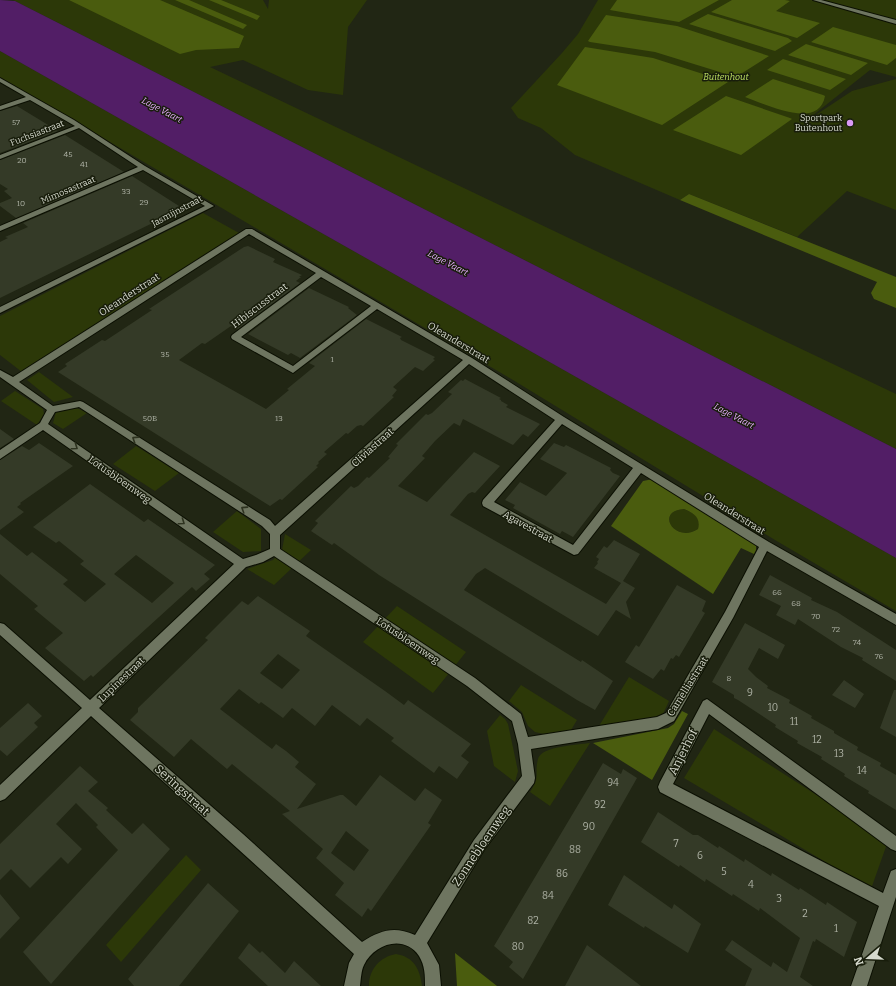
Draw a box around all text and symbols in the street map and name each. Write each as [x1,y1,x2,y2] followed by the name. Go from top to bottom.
[703,72,750,82] park label: Buitenhout
[140,95,185,125] water label: Lage Vaart
[795,113,843,133] place label: Sportpark Buitenhout
[9,118,66,148] street label: Fuchsiastraat
[12,118,20,127] house number: 57
[845,118,855,128] marker: Sportpark Buitenhout
[64,150,72,159] house number: 45
[17,156,27,165] house number: 20
[80,160,89,169] house number: 41
[39,174,97,206] street label: Mimosastraat
[122,187,131,196] house number: 33
[149,193,205,229] street label: Jasmijnstraat
[139,198,149,207] house number: 29
[17,199,25,208] house number: 10
[426,248,471,278] water label: Lage Vaart
[97,270,163,319] street label: Oleanderstraat
[229,280,290,331] street label: Hibiscusstraat
[425,320,492,366] street label: Oleanderstraat
[161,350,169,359] house number: 35
[330,355,334,364] house number: 1
[712,401,757,431] water label: Lage Vaart
[143,414,157,423] house number: 50B
[275,414,283,423] house number: 13
[349,425,396,470] street label: Cliviastraat
[132,436,139,443] one-way arrow
[71,442,78,449] one-way arrow
[86,454,153,506] street label: Lotusbloemweg
[701,490,768,538] street label: Oleanderstraat
[241,506,248,514] one-way arrow
[500,508,555,546] street label: Agavestraat
[177,517,184,524] one-way arrow
[772,588,782,597] house number: 66
[791,599,801,608] house number: 68
[812,612,821,621] house number: 70
[373,615,442,667] street label: Lotusbloemweg
[832,625,840,634] house number: 72
[853,638,862,647] house number: 74
[875,652,884,661] house number: 76
[665,654,711,718] street label: Camelliastraat
[96,655,147,705] street label: Lupinestraat
[727,674,732,683] house number: 8
[747,687,753,699] house number: 9
[768,702,778,714] house number: 10
[790,716,798,728] house number: 11
[666,726,701,777] street label: Anjerhof
[812,734,822,746] house number: 12
[834,748,844,760] house number: 13
[152,762,213,819] street label: Seringstraat
[857,765,867,777] house number: 14
[607,777,619,789] house number: 94
[594,799,606,811] house number: 92
[449,803,513,889] street label: Zonnebloemweg
[583,821,595,833] house number: 90
[673,838,679,850] house number: 7
[569,844,581,856] house number: 88
[697,850,703,862] house number: 6
[721,866,727,878] house number: 5
[556,868,568,880] house number: 86
[748,879,754,891] house number: 4
[542,890,554,902] house number: 84
[776,893,782,905] house number: 3
[802,908,808,920] house number: 2
[527,915,539,927] house number: 82
[834,923,838,935] house number: 1
[848,938,888,978] north arrow
[512,941,524,953] house number: 80
[851,954,867,967] text: N

